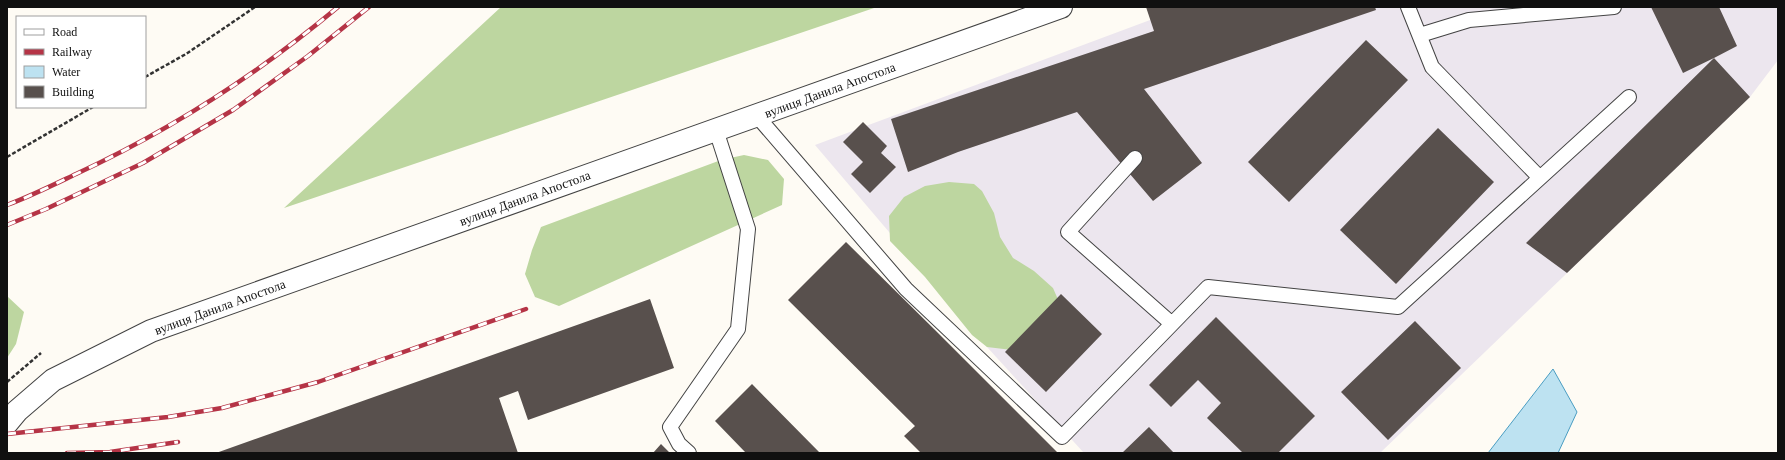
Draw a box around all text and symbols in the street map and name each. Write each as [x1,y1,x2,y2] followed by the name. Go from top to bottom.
[16,16,146,108] legend
[52,25,77,39] text: Road
[52,45,92,59] text: Railway
[762,59,898,121] street label: вулиця Данила Апостола
[52,65,80,79] text: Water
[52,85,94,99] text: Building
[457,167,593,229] street label: вулиця Данила Апостола
[152,276,288,338] street label: вулиця Данила Апостола

